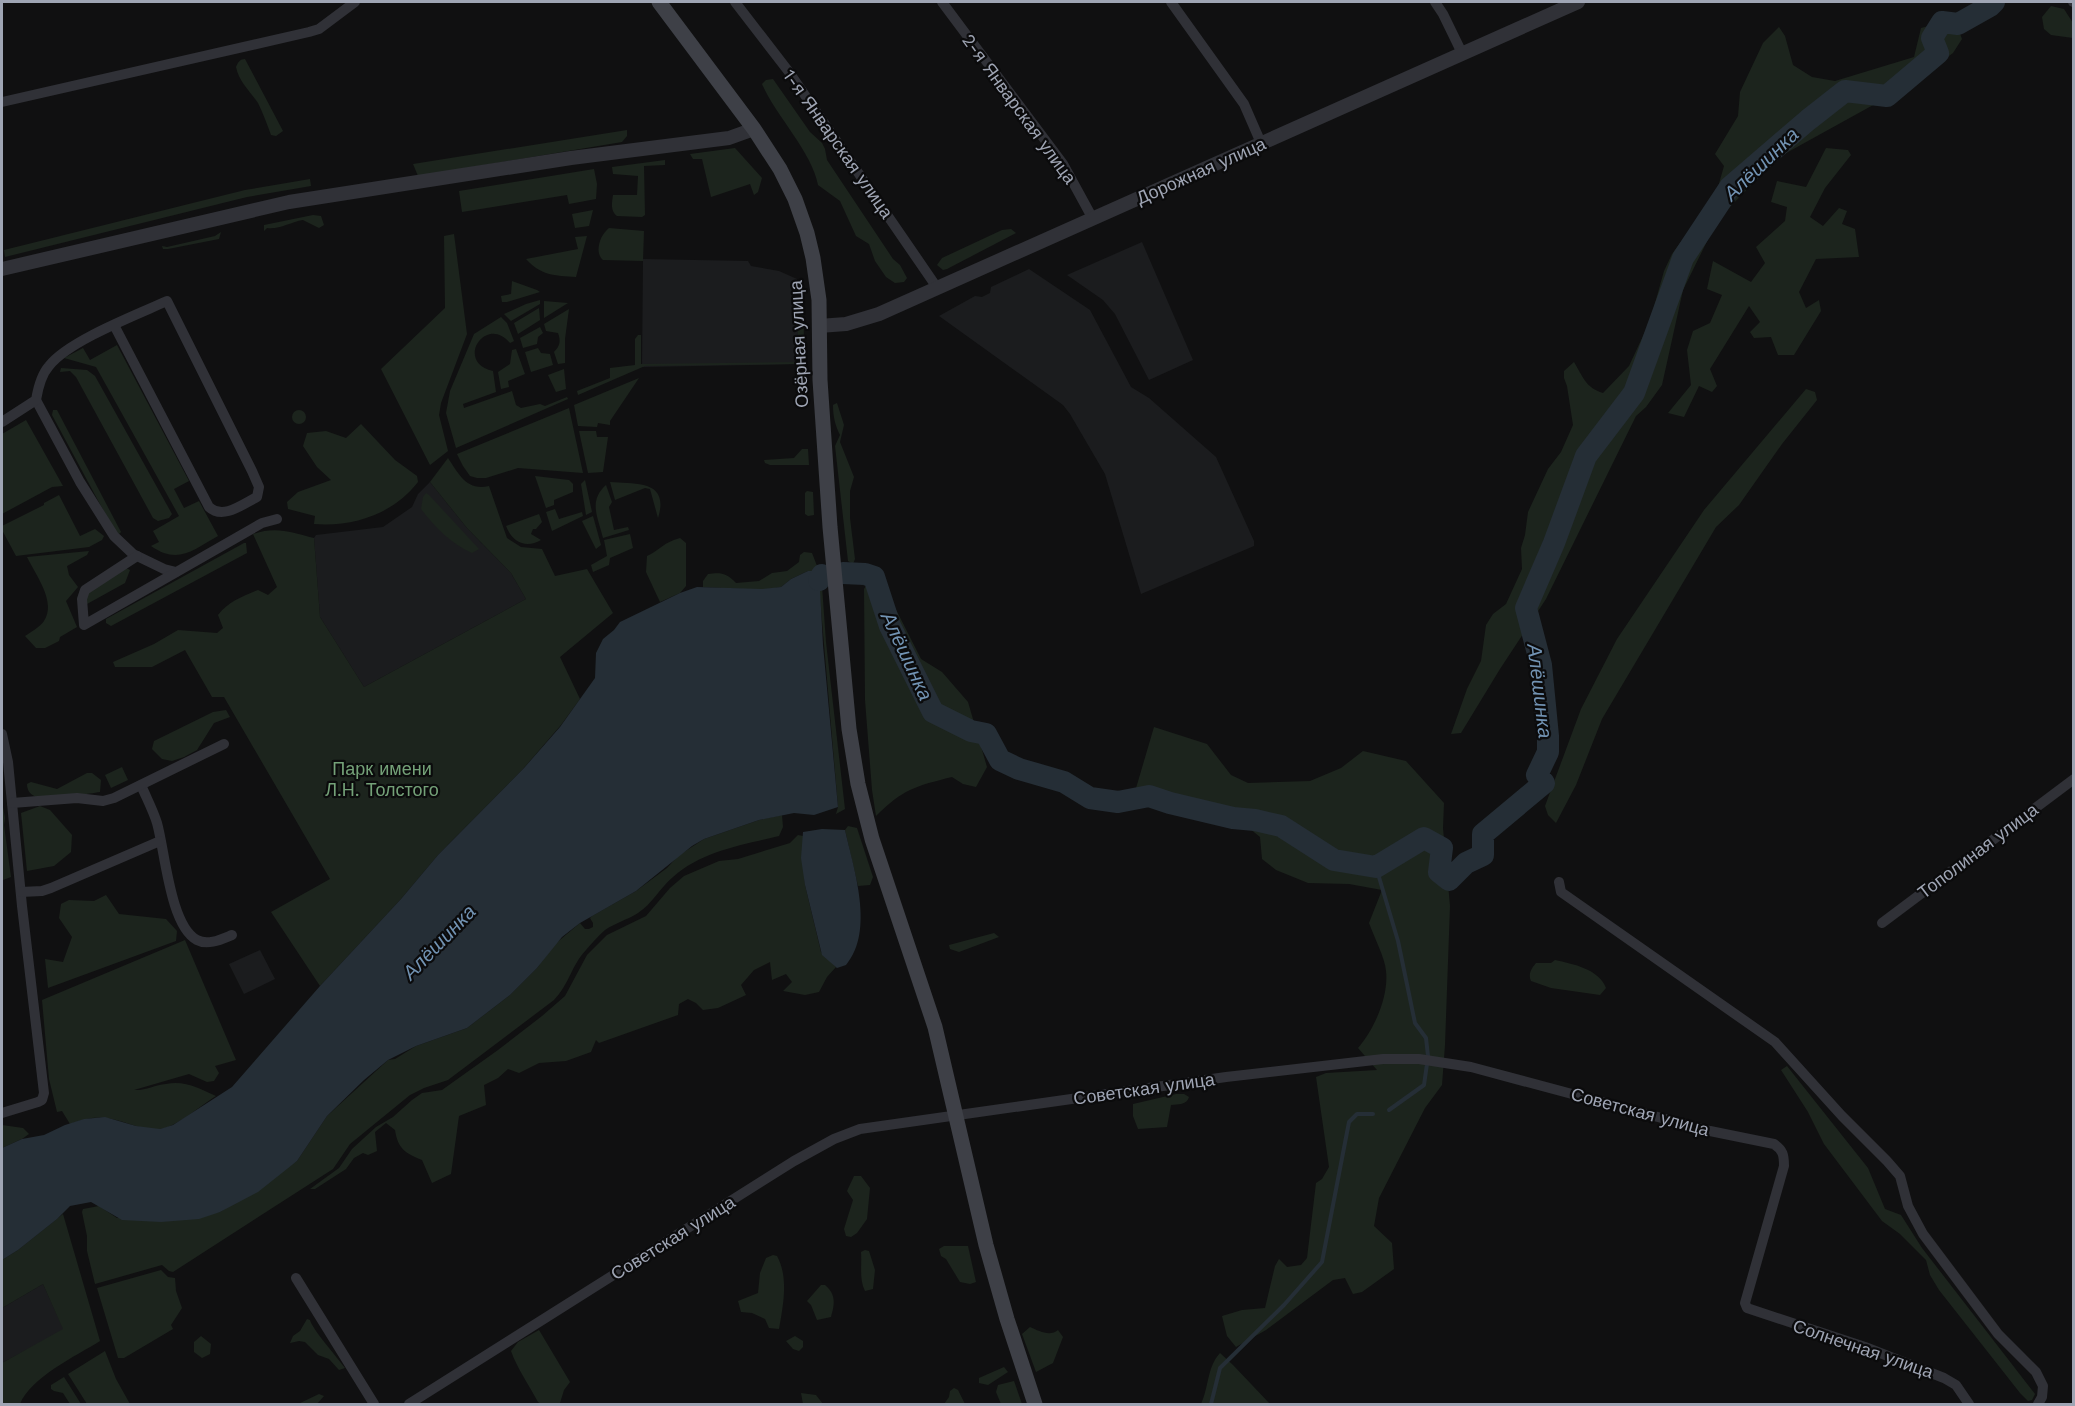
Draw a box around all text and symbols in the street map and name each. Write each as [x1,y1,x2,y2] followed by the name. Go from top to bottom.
[958,30,1081,189] street label: 2-я Январская улица
[779,65,898,223] street label: 1-я Январская улица
[1718,122,1804,206] water label: Алёшинка
[1133,132,1270,209] street label: Дорожная улица
[785,279,812,408] street label: Озёрная улица
[876,607,938,704] water label: Алёшинка
[1522,641,1558,740] water label: Алёшинка
[325,758,439,800] park label: Парк имени Л.Н. Толстого
[1914,798,2043,903] street label: Тополиная улица
[397,899,481,985] water label: Алёшинка
[1072,1068,1217,1109] street label: Советская улица
[1569,1083,1713,1140] street label: Советская улица
[607,1190,740,1284] street label: Советская улица
[1790,1315,1937,1383] street label: Солнечная улица

